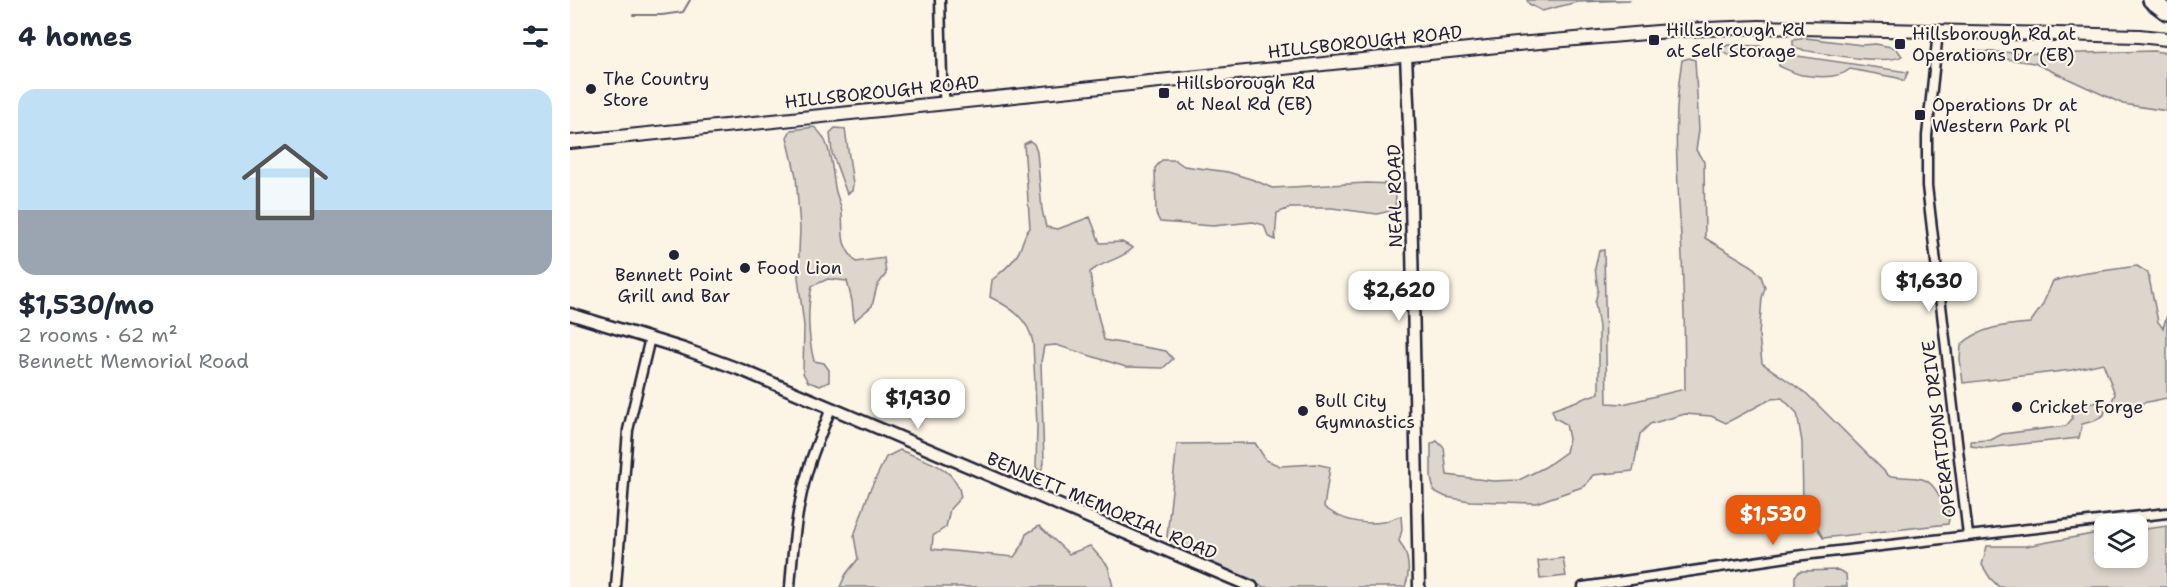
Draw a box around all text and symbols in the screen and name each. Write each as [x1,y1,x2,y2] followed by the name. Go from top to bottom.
[1666,18,1805,63] place label: Hillsborough Rd at Self Storage
[18,19,132,54] text: 4 homes
[519,20,552,53] icon: filters
[1266,20,1464,64] street label: HILLSBOROUGH ROAD
[1912,22,2076,67] place label: Hillsborough Rd at Operations Dr (EB)
[1647,33,1661,47] marker: Hillsborough Rd at Self Storage
[1893,37,1907,51] marker: Hillsborough Rd at Operations Dr (EB)
[603,67,709,112] place label: The Country Store
[783,70,981,114] street label: HILLSBOROUGH ROAD
[1176,71,1315,116] place label: Hillsborough Rd at Neal Rd (EB)
[584,82,598,96] marker: The Country Store
[1157,86,1171,100] marker: Hillsborough Rd at Neal Rd (EB)
[1932,93,2078,138] place label: Operations Dr at Western Park Pl
[1913,108,1927,122] marker: Operations Dr at Western Park Pl
[231,128,339,236] icon: home
[1382,144,1408,248] street label: NEAL ROAD
[667,248,681,262] marker: Bennett Point Grill and Bar
[757,256,842,280] place label: Food Lion
[738,261,752,275] marker: Food Lion
[1880,262,1978,313] pin: $1,630
[615,263,733,308] place label: Bennett Point Grill and Bar
[1895,268,1963,294] text: $1,630
[1350,271,1448,322] pin: $2,620
[1362,277,1436,303] text: $2,620
[18,287,154,322] text: $1,530/mo
[18,322,178,348] text: 2 rooms · 62 m²
[1916,339,1962,519] street label: OPERATIONS DRIVE
[18,348,249,374] text: Bennett Memorial Road
[869,379,967,430] pin: $1,930
[885,385,951,411] text: $1,930
[1315,389,1415,434] place label: Bull City Gymnastics
[2029,395,2143,419] place label: Cricket Forge
[2010,400,2024,414] marker: Cricket Forge
[1296,404,1310,418] marker: Bull City Gymnastics
[983,447,1221,566] street label: BENNETT MEMORIAL ROAD
[1724,495,1822,546] pin: $1,530
[1740,501,1806,527] text: $1,530
[2094,514,2148,568] map controls
[2094,514,2148,568] button: layers

